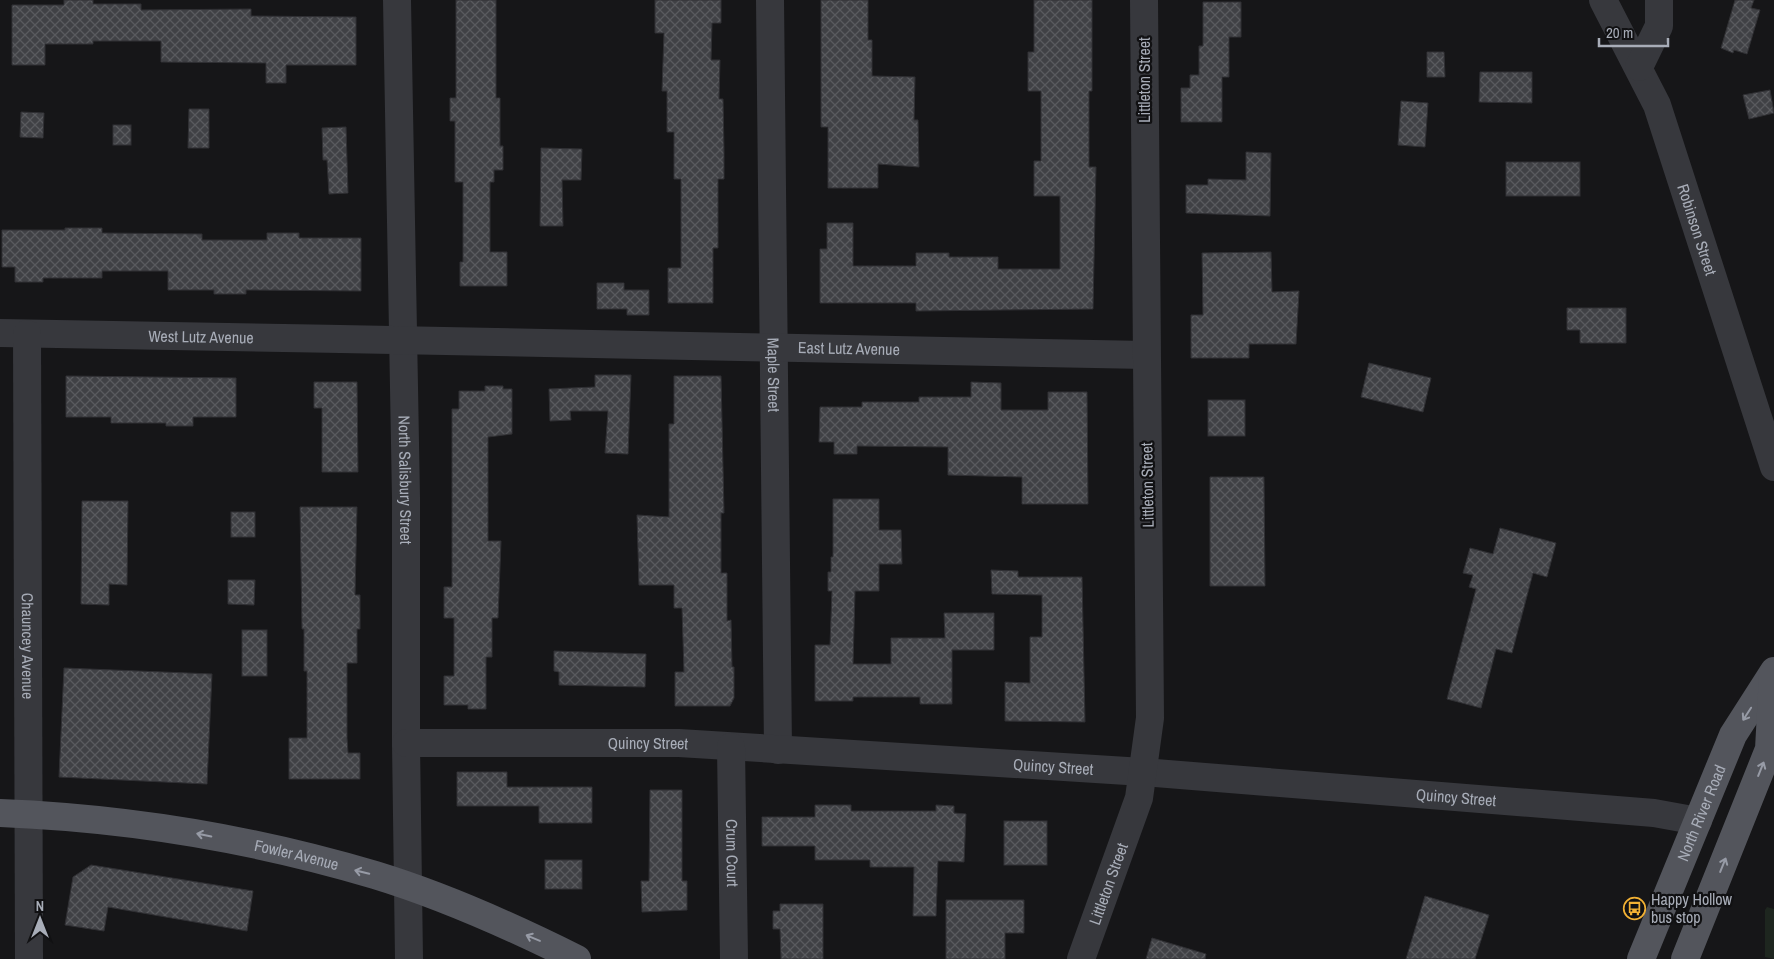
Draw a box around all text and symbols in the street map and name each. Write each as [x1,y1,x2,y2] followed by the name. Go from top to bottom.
[1599,15,1668,47] scale bar
[1606,22,1633,43] text: 20 m
[1133,37,1155,123] street label: Littleton Street
[1672,181,1722,278] street label: Robinson Street
[148,325,254,348] street label: West Lutz Avenue
[798,336,900,360] street label: East Lutz Avenue
[763,338,785,413] street label: Maple Street
[394,415,417,545] street label: North Salisbury Street
[1135,442,1159,528] street label: Littleton Street
[17,593,39,699] street label: Chauncey Avenue
[1741,707,1752,721] one-way arrow
[608,732,689,755] street label: Quincy Street
[1013,753,1094,780] street label: Quincy Street
[1671,761,1731,864] street label: North River Road
[1757,762,1766,777] one-way arrow
[1415,783,1497,811] street label: Quincy Street
[721,819,744,887] street label: Crum Court
[196,830,212,839] one-way arrow
[252,834,341,875] street label: Fowler Avenue
[1083,839,1133,928] street label: Littleton Street
[1718,858,1728,873] one-way arrow
[355,867,371,876] one-way arrow
[1651,888,1732,928] place label: Happy Hollow bus stop
[15,894,65,944] north arrow
[1623,896,1647,920] bus stop icon: Happy Hollow bus stop
[36,897,44,915] text: N
[526,933,541,942] one-way arrow

